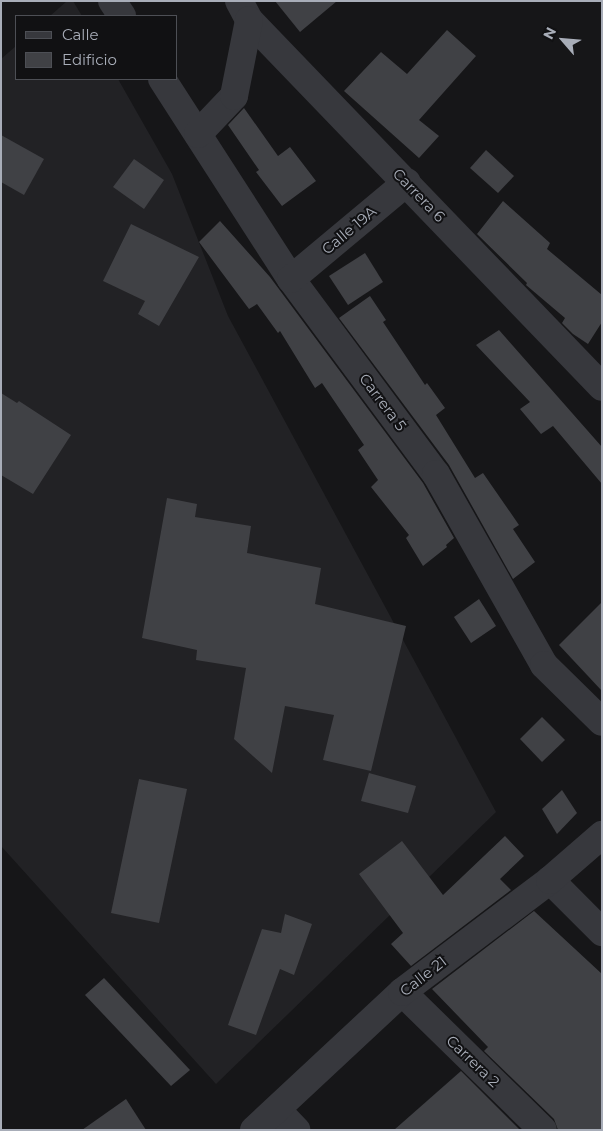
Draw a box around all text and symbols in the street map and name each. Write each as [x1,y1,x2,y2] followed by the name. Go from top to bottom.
[15,15,178,80] legend
[538,15,588,65] north arrow
[539,24,560,42] text: N
[62,25,99,44] text: Calle
[62,50,117,69] text: Edificio
[389,164,449,226] street label: Carrera 6
[318,202,380,258] street label: Calle 19A
[356,370,410,434] street label: Carrera 5
[396,952,450,1000] street label: Calle 21
[443,1031,503,1091] street label: Carrera 2

